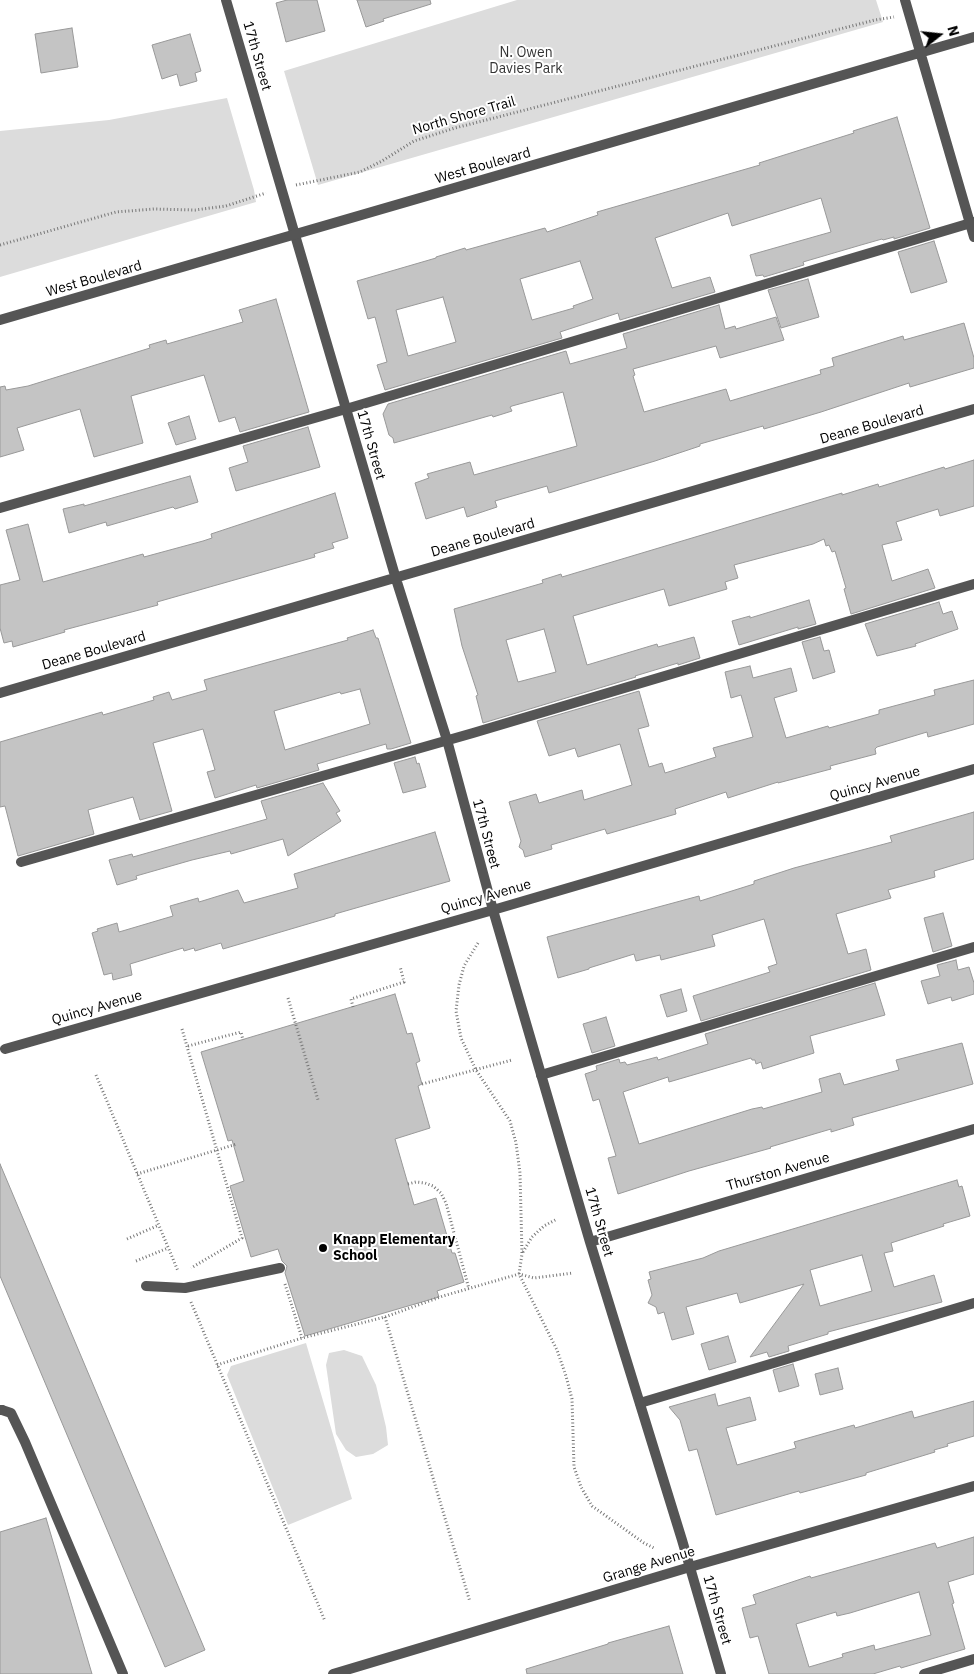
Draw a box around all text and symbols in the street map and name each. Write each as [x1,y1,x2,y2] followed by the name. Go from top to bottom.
[914,10,964,60] north arrow
[239,19,275,93] street label: 17th Street
[943,24,963,38] text: N
[489,45,563,78] park label: N. Owen Davies Park
[411,93,517,139] street label: North Shore Trail
[433,144,533,188] street label: West Boulevard
[44,257,144,301] street label: West Boulevard
[818,402,926,448] street label: Deane Boulevard
[353,408,389,482] street label: 17th Street
[429,515,537,561] street label: Deane Boulevard
[40,628,148,674] street label: Deane Boulevard
[828,763,922,805] street label: Quincy Avenue
[469,797,503,871] street label: 17th Street
[439,876,533,918] street label: Quincy Avenue
[50,987,144,1029] street label: Quincy Avenue
[725,1149,831,1195] street label: Thurston Avenue
[581,1185,617,1259] street label: 17th Street
[333,1232,455,1264] place label: Knapp Elementary School
[317,1242,329,1254] marker: Knapp Elementary School
[601,1543,697,1587] street label: Grange Avenue
[699,1573,735,1647] street label: 17th Street

